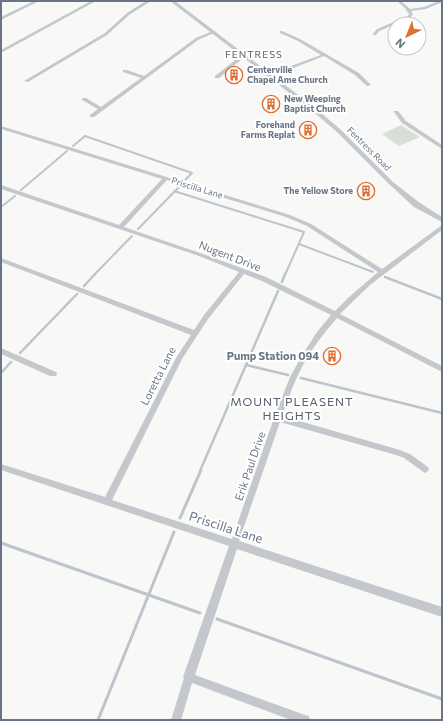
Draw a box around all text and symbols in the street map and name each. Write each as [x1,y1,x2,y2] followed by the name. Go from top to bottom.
[387,16,427,56] north arrow
[392,36,407,51] text: N
[225,48,283,60] district label: FENTRESS
[247,64,328,85] place label: Centerville Chapel Ame Church
[224,65,244,85] building icon: Centerville Chapel Ame Church
[284,93,346,114] place label: New Weeping Baptist Church
[261,94,281,114] building icon: New Weeping Baptist Church
[241,119,295,140] place label: Forehand Farms Replat
[298,120,318,140] building icon: Forehand Farms Replat
[345,124,394,173] street label: Fentress Road
[170,174,224,201] street label: Priscilla Lane
[356,181,376,201] building icon: The Yellow Store
[283,185,353,196] place label: The Yellow Store
[197,238,263,273] street label: Nugent Drive
[137,344,178,407] street label: Loretta Lane
[322,346,342,366] building icon: Pump Station 094
[227,349,319,362] place label: Pump Station 094
[230,394,354,422] district label: MOUNT PLEASENT HEIGHTS
[232,429,267,502] street label: Erik Paul Drive
[187,508,265,547] street label: Priscilla Lane

